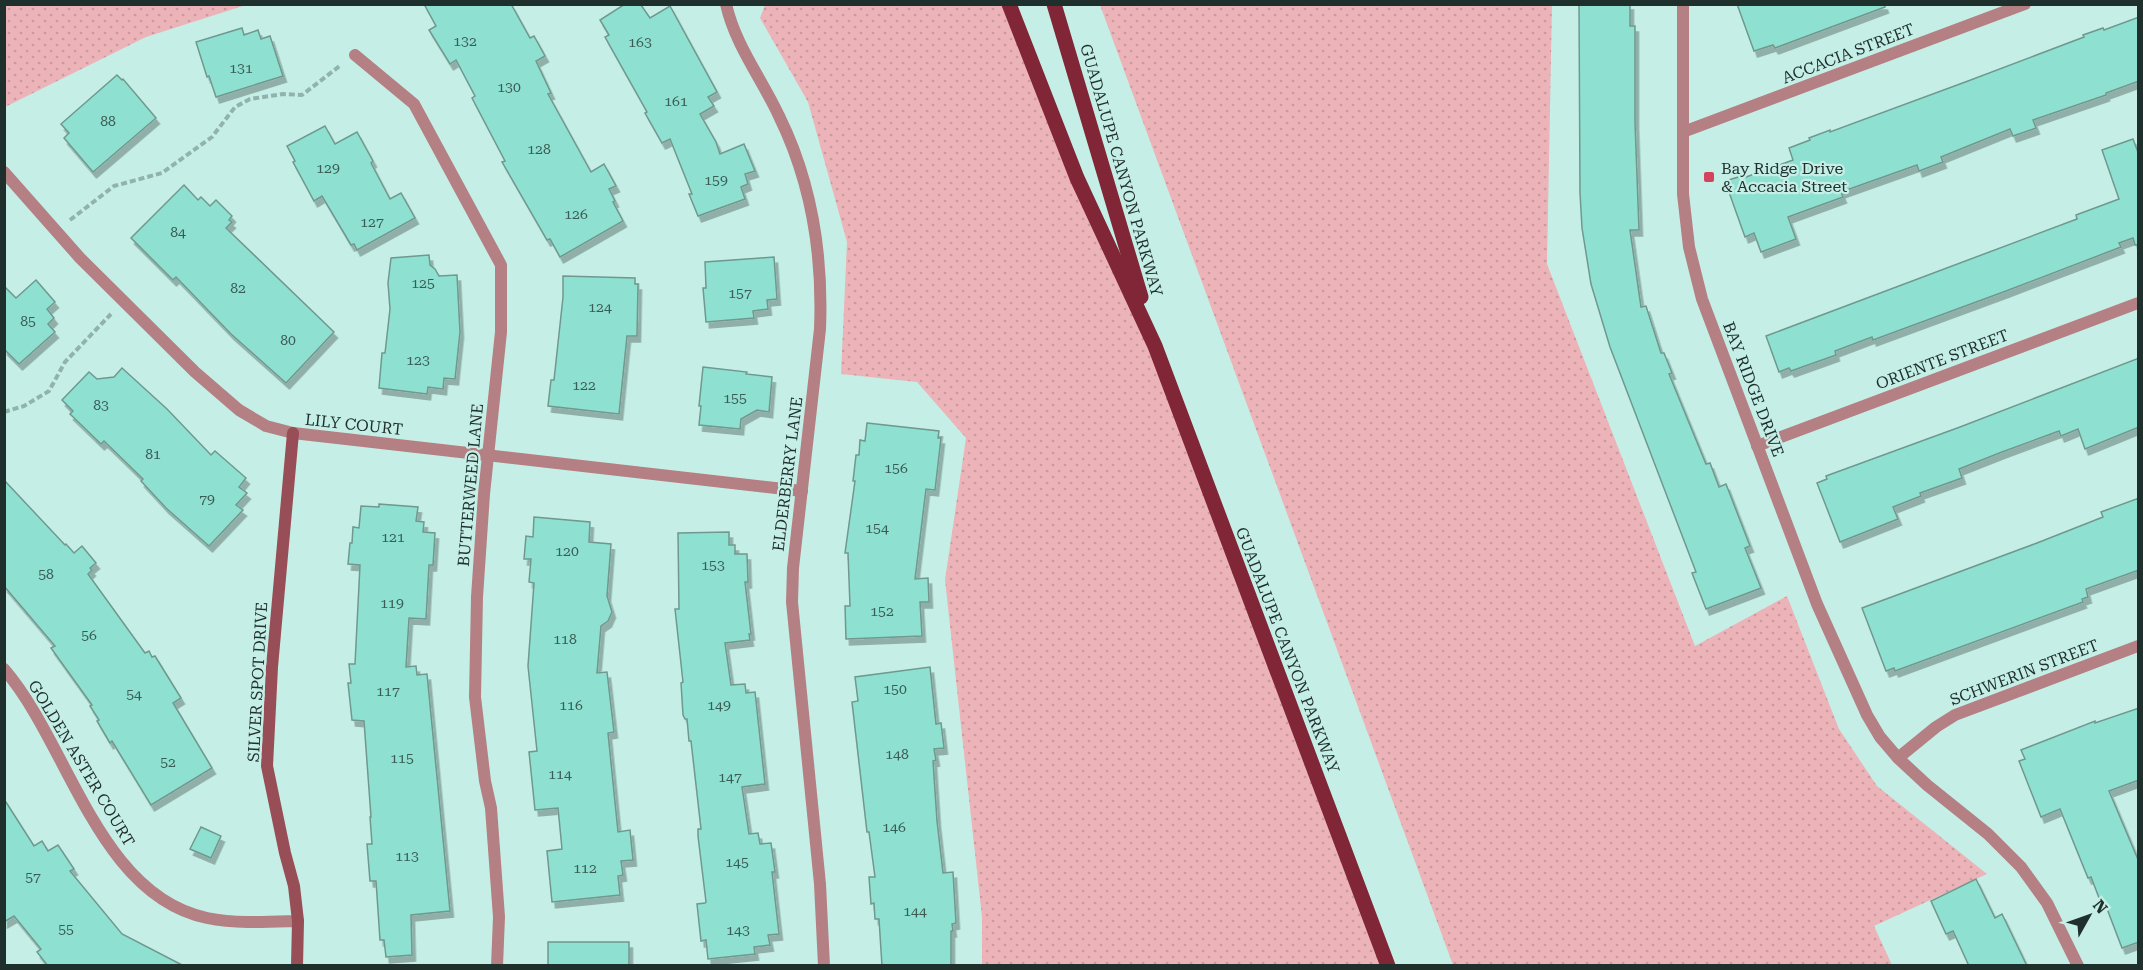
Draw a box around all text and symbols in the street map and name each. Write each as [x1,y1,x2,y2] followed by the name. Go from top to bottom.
[1779,19,1917,87] street label: ACCACIA STREET
[453,33,477,49] house number: 132
[628,34,652,50] house number: 163
[1076,42,1167,299] street label: GUADALUPE CANYON PARKWAY
[229,60,253,76] house number: 131
[497,79,521,95] house number: 130
[664,93,688,109] house number: 161
[100,113,116,129] house number: 88
[527,141,551,157] house number: 128
[1721,159,1847,196] place label: Bay Ridge Drive & Accacia Street
[316,160,340,176] house number: 129
[1702,170,1716,184] marker: Bay Ridge Drive & Accacia Street
[704,172,728,188] house number: 159
[564,206,588,222] house number: 126
[360,214,384,230] house number: 127
[170,224,186,240] house number: 84
[411,275,435,291] house number: 125
[230,280,246,296] house number: 82
[728,285,752,301] house number: 157
[588,299,612,315] house number: 124
[20,313,36,329] house number: 85
[1719,319,1788,459] street label: BAY RIDGE DRIVE
[1873,325,2011,394] street label: ORIENTE STREET
[280,332,296,348] house number: 80
[406,352,430,368] house number: 123
[572,377,596,393] house number: 122
[723,390,747,406] house number: 155
[769,396,806,552] street label: ELDERBERRY LANE
[93,397,109,413] house number: 83
[454,403,487,567] street label: BUTTERWEED LANE
[304,410,404,439] street label: LILY COURT
[145,446,161,462] house number: 81
[884,460,908,476] house number: 156
[199,491,215,507] house number: 79
[865,520,889,536] house number: 154
[1232,524,1343,776] street label: GUADALUPE CANYON PARKWAY
[381,529,405,545] house number: 121
[555,543,579,559] house number: 120
[701,557,725,573] house number: 153
[38,566,54,582] house number: 58
[380,595,404,611] house number: 119
[244,601,271,763] street label: SILVER SPOT DRIVE
[870,603,894,619] house number: 152
[81,627,97,643] house number: 56
[553,631,577,647] house number: 118
[1947,635,2101,710] street label: SCHWERIN STREET
[24,677,139,850] street label: GOLDEN ASTER COURT
[883,681,907,697] house number: 150
[376,683,400,699] house number: 117
[126,686,142,702] house number: 54
[559,697,583,713] house number: 116
[707,697,731,713] house number: 149
[885,746,909,762] house number: 148
[390,750,414,766] house number: 115
[160,754,176,770] house number: 52
[548,766,572,782] house number: 114
[718,769,742,785] house number: 147
[882,819,906,835] house number: 146
[395,848,419,864] house number: 113
[725,854,749,870] house number: 145
[573,860,597,876] house number: 112
[25,869,41,885] house number: 57
[2059,886,2119,946] north arrow
[2089,896,2111,918] text: N
[903,903,927,919] house number: 144
[58,921,74,937] house number: 55
[726,922,750,938] house number: 143

